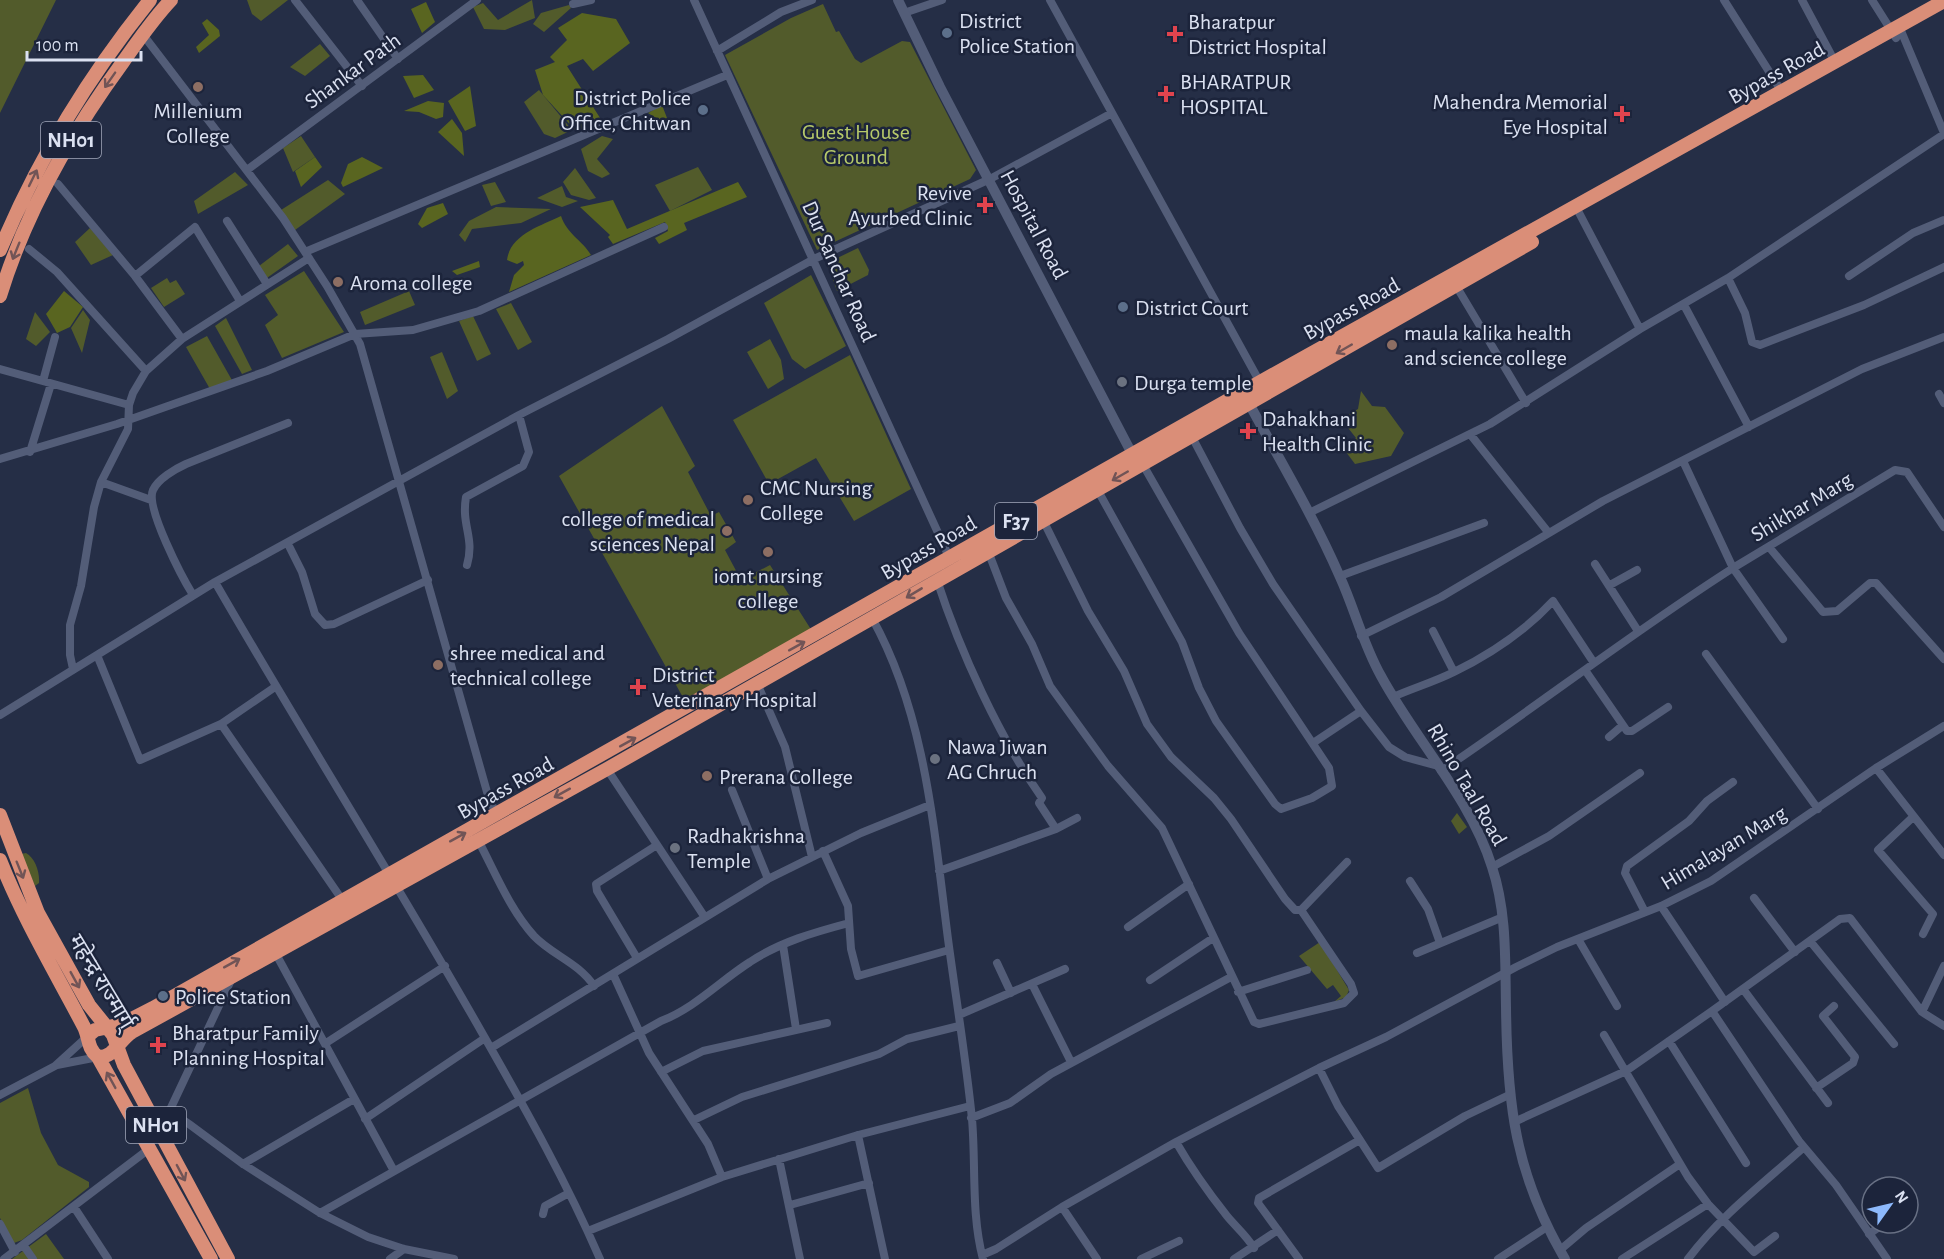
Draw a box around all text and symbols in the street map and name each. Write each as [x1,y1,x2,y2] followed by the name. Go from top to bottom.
[959,10,1075,57] place label: District Police Station
[1188,11,1327,58] place label: Bharatpur District Hospital
[27,24,141,62] scale bar
[1166,25,1184,43] marker: Bharatpur District Hospital
[940,26,954,40] marker: District Police Station
[301,29,405,113] street label: Shankar Path
[36,37,79,55] text: 100 m
[1725,37,1828,108] street label: Bypass Road
[1180,71,1292,118] place label: BHARATPUR HOSPITAL
[104,72,116,88] one-way arrow
[191,80,205,94] marker: Millenium College
[1157,85,1175,103] marker: BHARATPUR HOSPITAL
[561,87,691,134] place label: District Police Office, Chitwan
[1432,91,1608,138] place label: Mahendra Memorial Eye Hospital
[154,100,242,147] place label: Millenium College
[696,103,710,117] marker: District Police Office, Chitwan
[1613,105,1631,123] marker: Mahendra Memorial Eye Hospital
[802,121,910,168] park label: Guest House Ground
[41,122,101,158] road number: NH01
[996,166,1072,283] street label: Hospital Road
[27,170,39,187] one-way arrow
[848,182,973,229] place label: Revive Ayurbed Clinic
[976,196,994,214] marker: Revive Ayurbed Clinic
[798,198,880,345] street label: Dur Sanchar Road
[10,241,21,259] one-way arrow
[350,272,472,294] place label: Aroma college
[1300,273,1403,344] street label: Bypass Road
[331,275,345,289] marker: Aroma college
[1135,297,1248,319] place label: District Court
[1116,300,1130,314] marker: District Court
[1404,322,1572,369] place label: maula kalika health and science college
[1385,338,1399,352] marker: maula kalika health and science college
[1336,343,1353,355] one-way arrow
[1134,372,1252,394] place label: Durga temple
[1115,375,1129,389] marker: Durga temple
[1262,408,1372,455] place label: Dahakhani Health Clinic
[1239,422,1257,440] marker: Dahakhani Health Clinic
[1747,468,1856,546] street label: Shikhar Marg
[1112,470,1129,482] one-way arrow
[760,477,873,524] place label: CMC Nursing College
[741,493,755,507] marker: CMC Nursing College
[995,503,1037,539] road number: F37
[561,508,715,555] place label: college of medical sciences Nepal
[877,512,980,584] street label: Bypass Road
[720,524,734,538] marker: college of medical sciences Nepal
[761,545,775,559] marker: iomt nursing college
[713,565,823,612] place label: iomt nursing college
[906,588,923,600] one-way arrow
[788,640,805,652] one-way arrow
[450,642,605,689] place label: shree medical and technical college
[431,658,445,672] marker: shree medical and technical college
[652,664,817,711] place label: District Veterinary Hospital
[629,678,647,696] marker: District Veterinary Hospital
[1423,720,1511,849] street label: Rhino Taal Road
[618,736,636,747] one-way arrow
[947,736,1048,783] place label: Nawa Jiwan AG Chruch
[454,752,557,823] street label: Bypass Road
[928,752,942,766] marker: Nawa Jiwan AG Chruch
[719,766,853,788] place label: Prerana College
[700,769,714,783] marker: Prerana College
[554,788,571,800] one-way arrow
[1657,802,1790,894] street label: Himalayan Marg
[687,825,805,872] place label: Radhakrishna Temple
[449,831,466,843] one-way arrow
[668,841,682,855] marker: Radhakrishna Temple
[15,860,26,879] one-way arrow
[63,929,142,1036] street label: महेन्द्र राज्मार्ग्
[224,957,241,969] one-way arrow
[69,971,81,988] one-way arrow
[175,986,291,1008] place label: Police Station
[156,989,170,1003] marker: Police Station
[172,1022,325,1069] place label: Bharatpur Family Planning Hospital
[149,1036,167,1054] marker: Bharatpur Family Planning Hospital
[105,1072,117,1089] one-way arrow
[126,1107,186,1143] road number: NH01
[176,1163,187,1181] one-way arrow
[1860,1175,1920,1235] north arrow
[1892,1188,1911,1206] text: N

